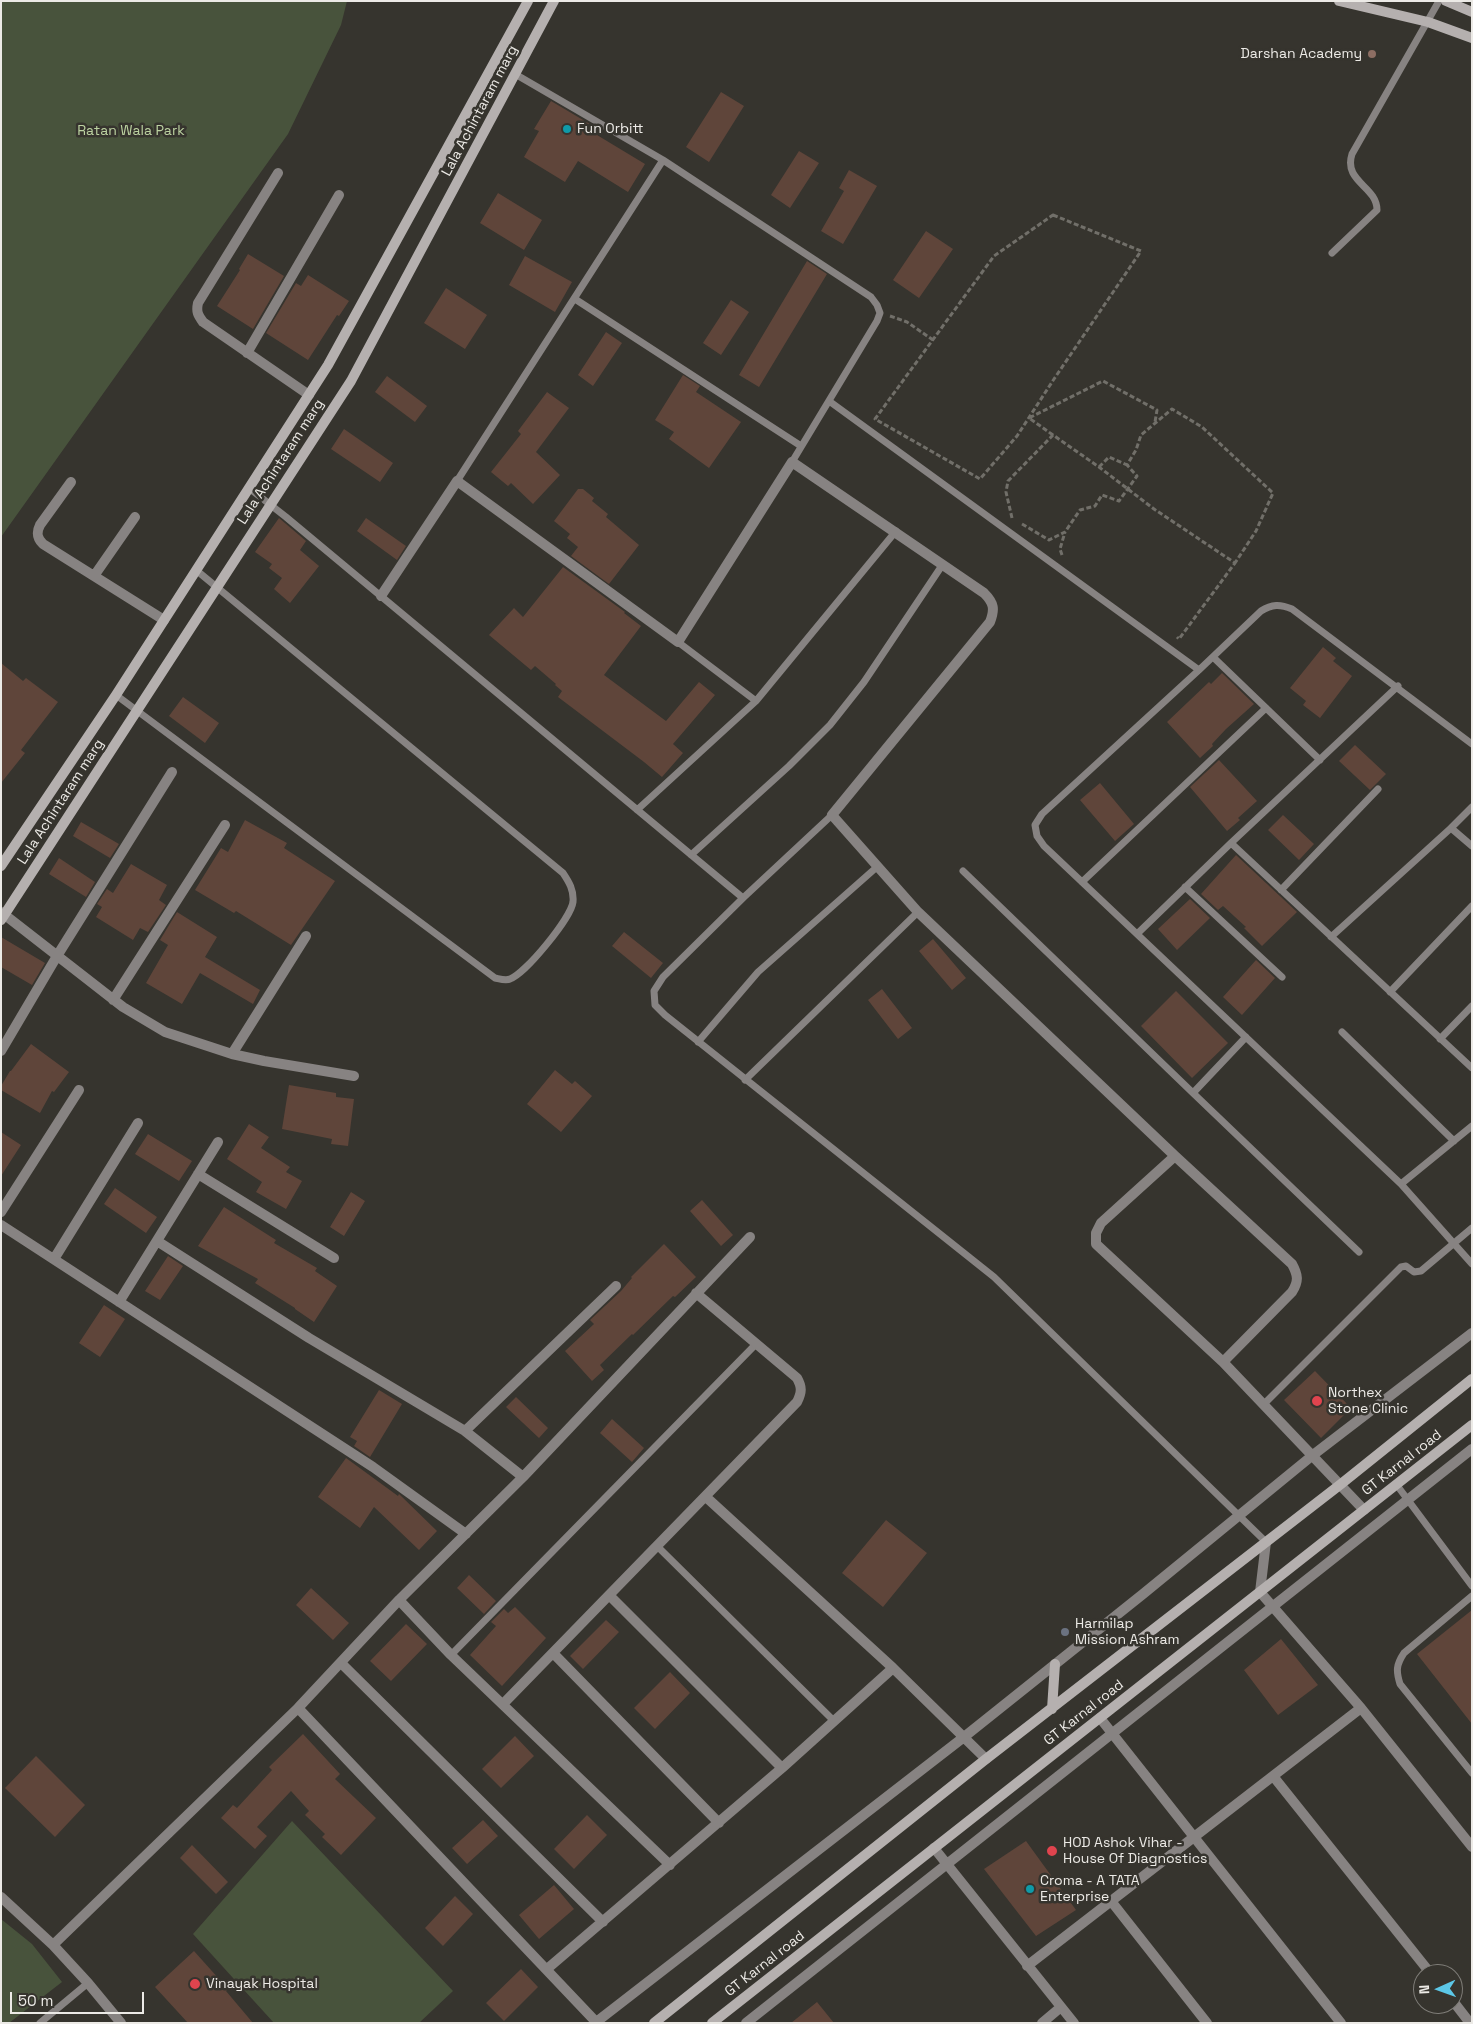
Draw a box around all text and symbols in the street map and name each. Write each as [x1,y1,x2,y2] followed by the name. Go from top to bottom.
[438,43,522,179] street label: Lala Achintaram marg
[1240,46,1362,62] place label: Darshan Academy
[1366,48,1378,60] marker: Darshan Academy
[577,121,643,137] place label: Fun Orbitt
[77,123,185,139] park label: Ratan Wala Park
[561,123,573,135] marker: Fun Orbitt
[234,396,328,528] street label: Lala Achintaram marg
[14,736,108,868] street label: Lala Achintaram marg
[1328,1385,1408,1418] place label: Northex Stone Clinic
[1310,1394,1324,1408] marker: Northex Stone Clinic
[1359,1427,1445,1499] street label: GT Karnal road
[1075,1616,1179,1648] place label: Harmilap Mission Ashram
[1059,1626,1071,1638] marker: Harmilap Mission Ashram
[1041,1677,1127,1749] street label: GT Karnal road
[1063,1835,1207,1868] place label: HOD Ashok Vihar - House Of Diagnostics
[1045,1844,1059,1858] marker: HOD Ashok Vihar - House Of Diagnostics
[1040,1873,1140,1905] place label: Croma - A TATA Enterprise
[1024,1883,1036,1895] marker: Croma - A TATA Enterprise
[722,1928,808,2000] street label: GT Karnal road
[1413,1964,1463,2014] north arrow
[206,1976,318,1992] place label: Vinayak Hospital
[188,1977,202,1991] marker: Vinayak Hospital
[12,1982,146,2014] scale bar
[1415,1984,1433,1995] text: N
[18,1991,53,2010] text: 50 m

